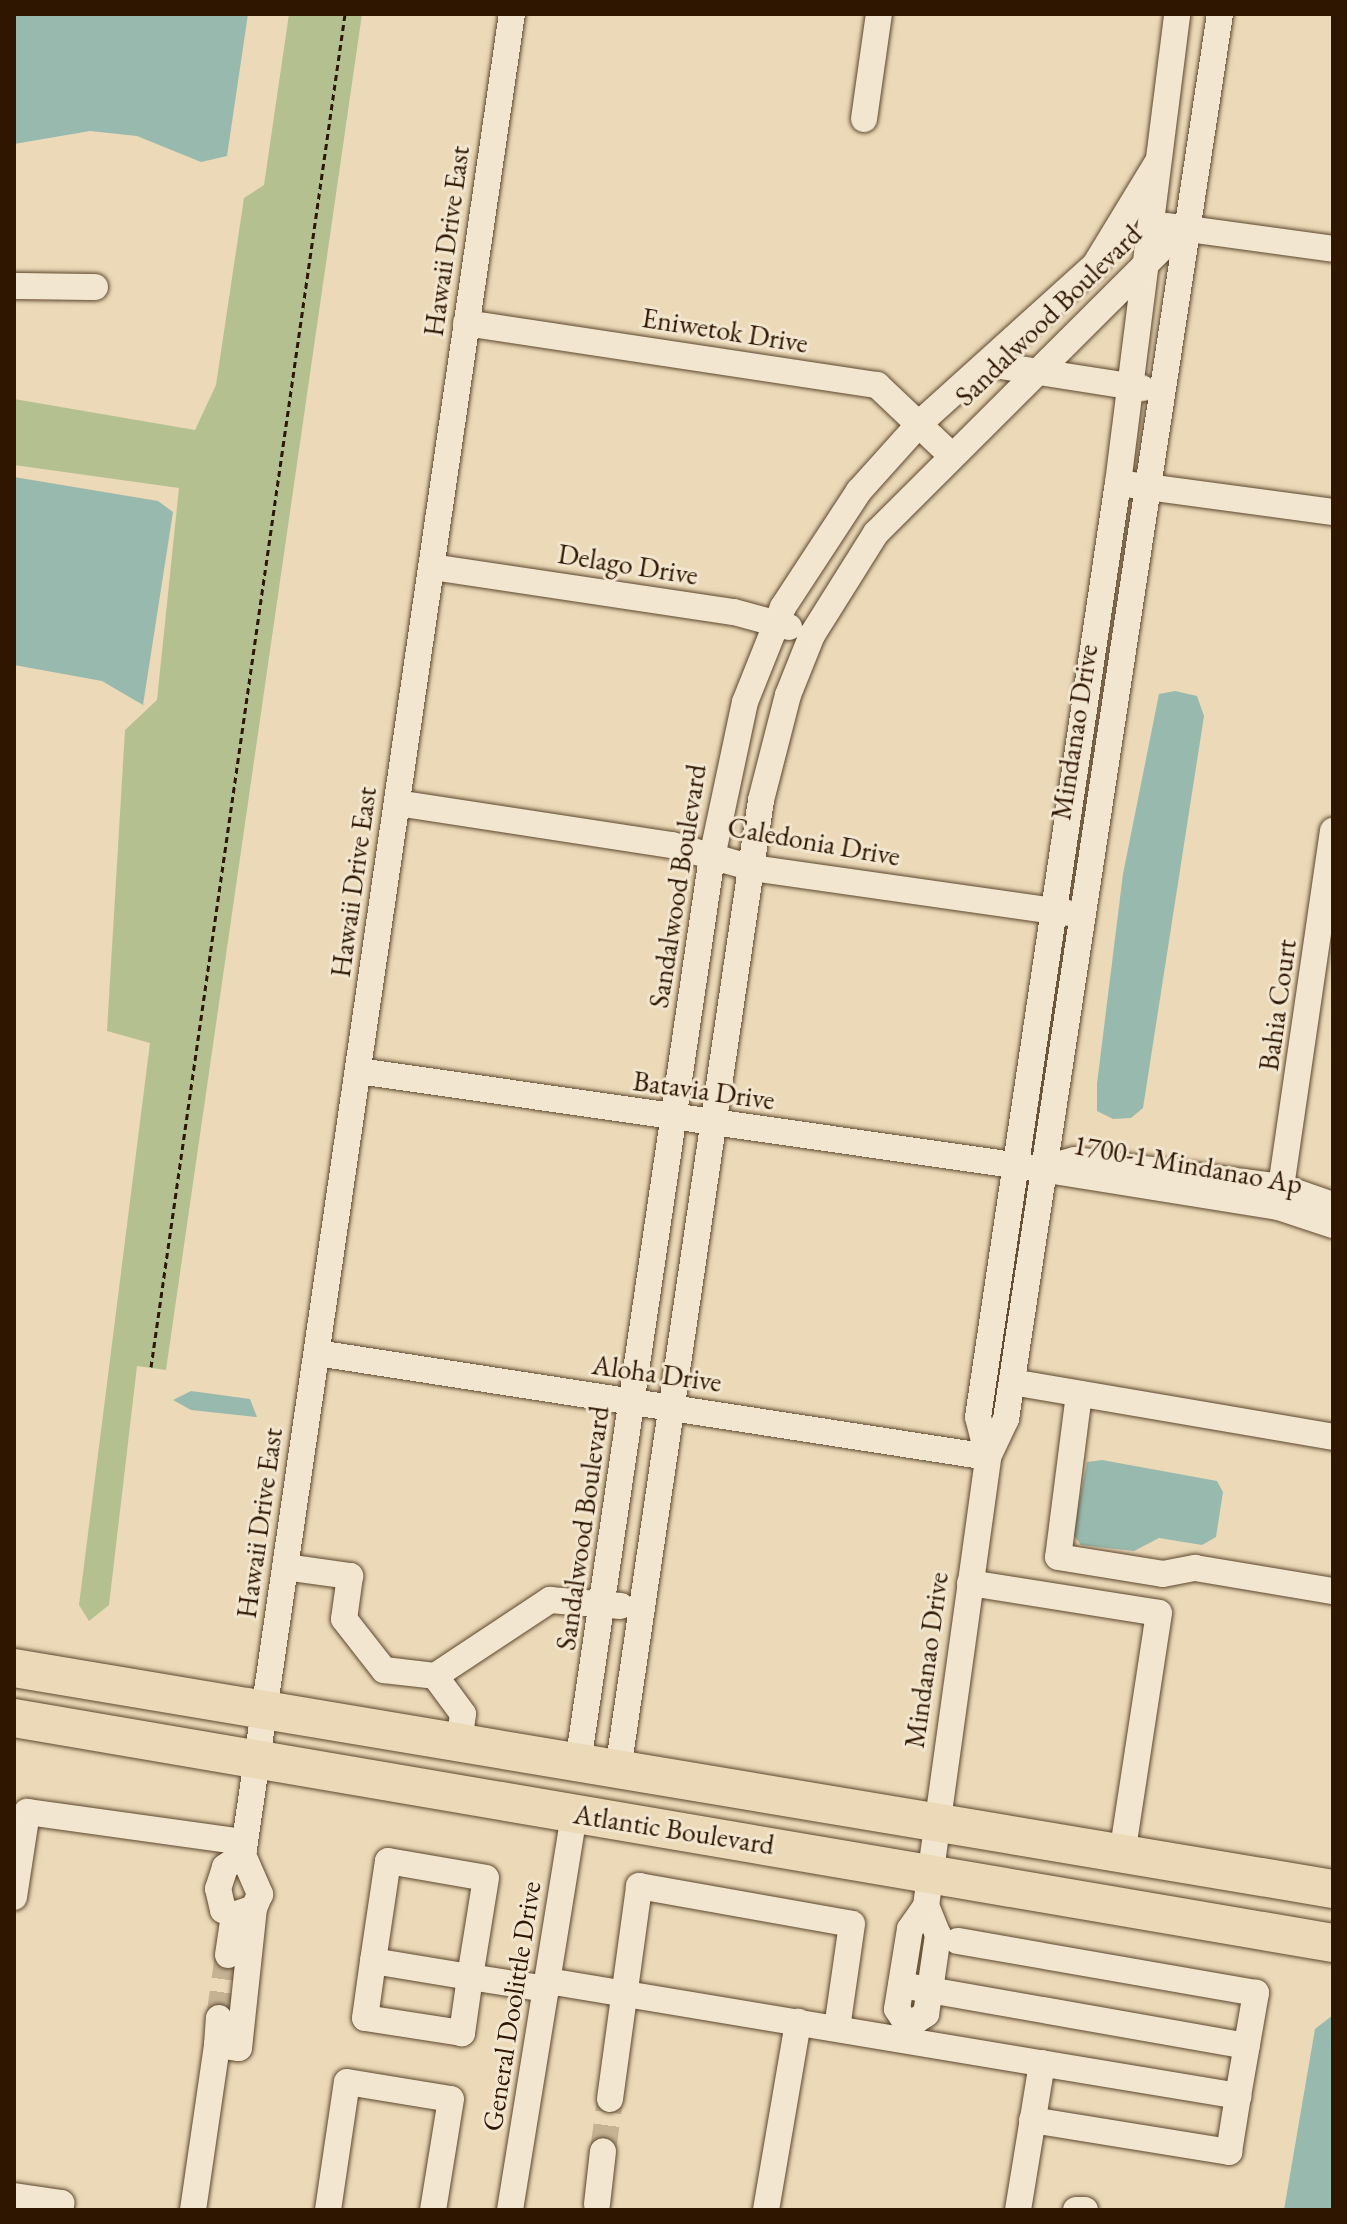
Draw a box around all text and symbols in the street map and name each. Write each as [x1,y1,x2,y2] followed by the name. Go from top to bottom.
[416,144,476,338] street label: Hawaii Drive East
[948,217,1148,413] street label: Sandalwood Boulevard
[640,300,810,360] street label: Eniwetok Drive
[556,536,700,592] street label: Delago Drive
[1044,642,1104,822] street label: Mindanao Drive
[641,762,713,1010] street label: Sandalwood Boulevard
[323,785,383,979] street label: Hawaii Drive East
[725,809,903,873] street label: Caledonia Drive
[1251,937,1303,1073] street label: Bahia Court
[631,1063,777,1117] street label: Batavia Drive
[1071,1127,1305,1201] street label: 1700-1 Mindanao Ap
[590,1347,724,1399] street label: Aloha Drive
[548,1404,616,1652] street label: Sandalwood Boulevard
[229,1426,289,1620] street label: Hawaii Drive East
[897,1570,955,1750] street label: Mindanao Drive
[571,1797,777,1861] street label: Atlantic Boulevard
[475,1879,547,2133] street label: General Doolittle Drive

